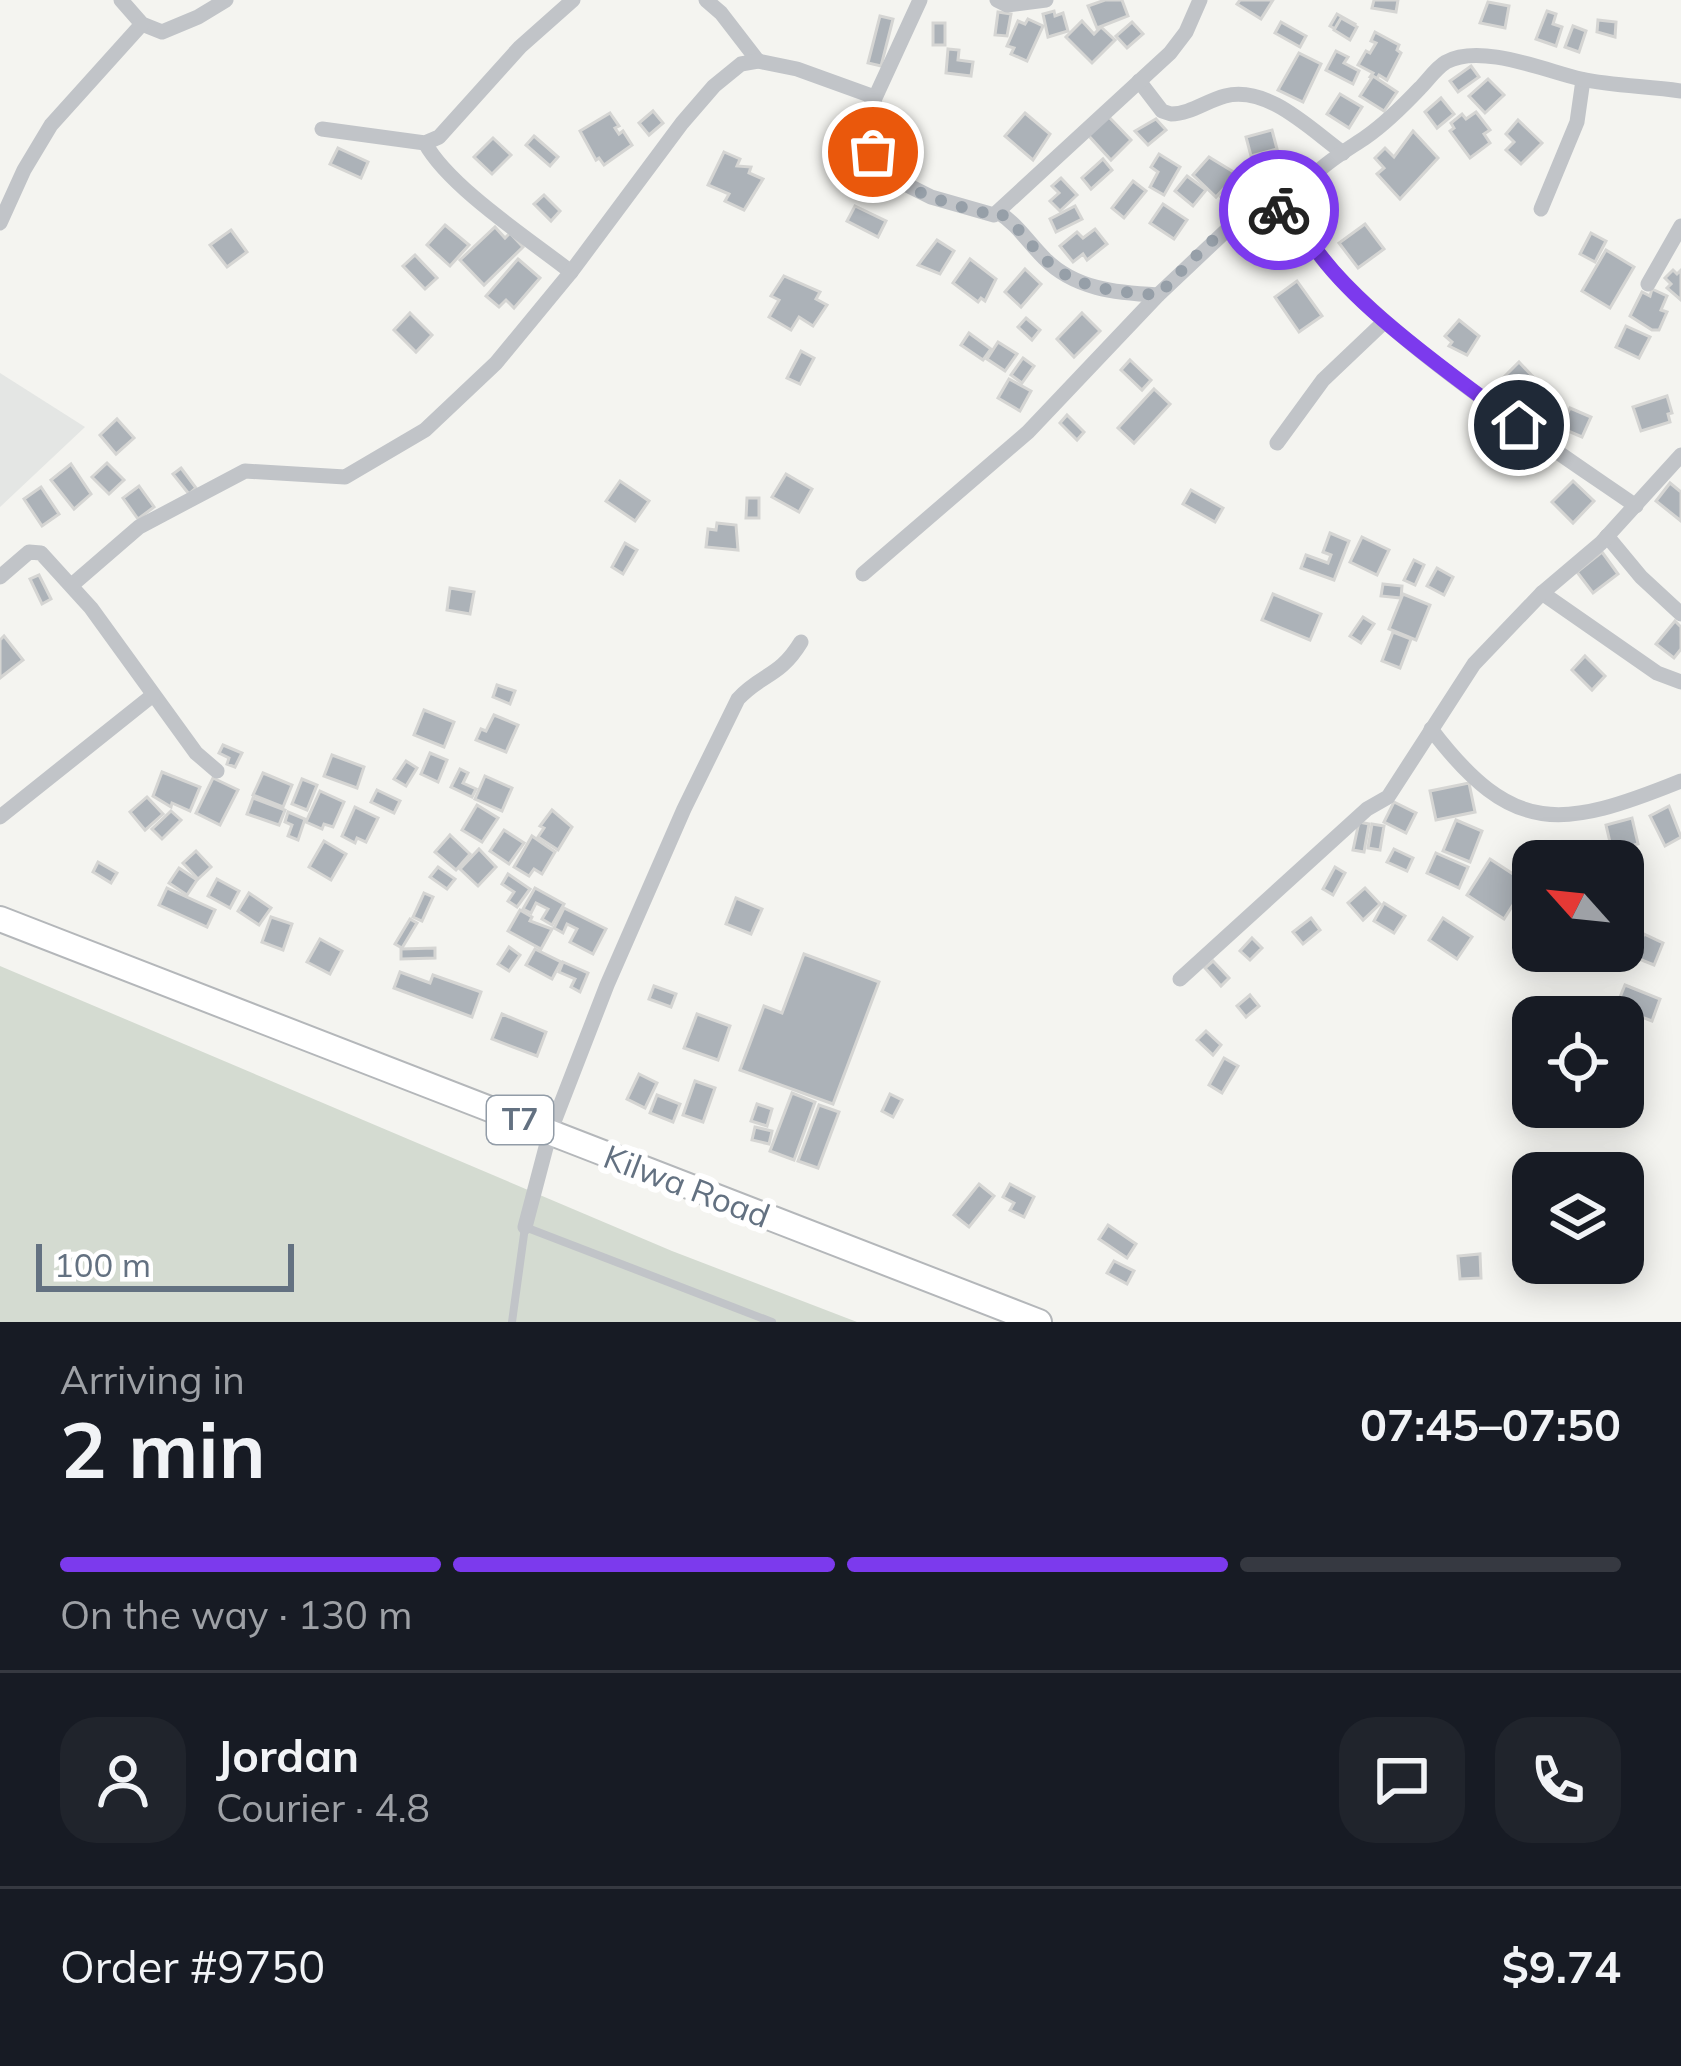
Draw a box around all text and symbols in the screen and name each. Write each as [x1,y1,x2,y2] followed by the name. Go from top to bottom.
[822,101,924,203] pin
[840,119,906,185] icon: bag
[1219,150,1339,270] courier
[1246,177,1312,243] icon: bike
[1468,374,1570,476] pin
[1486,392,1552,458] icon: home
[1512,840,1644,972] north arrow
[1512,840,1644,1284] map controls
[1512,996,1644,1128] button: locate
[487,1096,553,1144] road number: T7
[598,1135,776,1236] street label: Kilwa Road
[1512,1152,1644,1284] button: layers
[36,1238,294,1291] scale bar
[54,1244,151,1285] text: 100 m
[60,1355,245,1404] text: Arriving in
[1360,1396,1621,1452] text: 07:45–07:50
[60,1400,266,1498] text: 2 min
[60,1590,412,1639] text: On the way · 130 m
[60,1717,186,1843] button: person
[1339,1717,1465,1843] button: chat
[1495,1717,1621,1843] button: phone
[216,1727,359,1783] text: Jordan
[216,1783,430,1832] text: Courier · 4.8
[60,1938,325,1994] text: Order #9750
[1502,1938,1621,1994] text: $9.74

